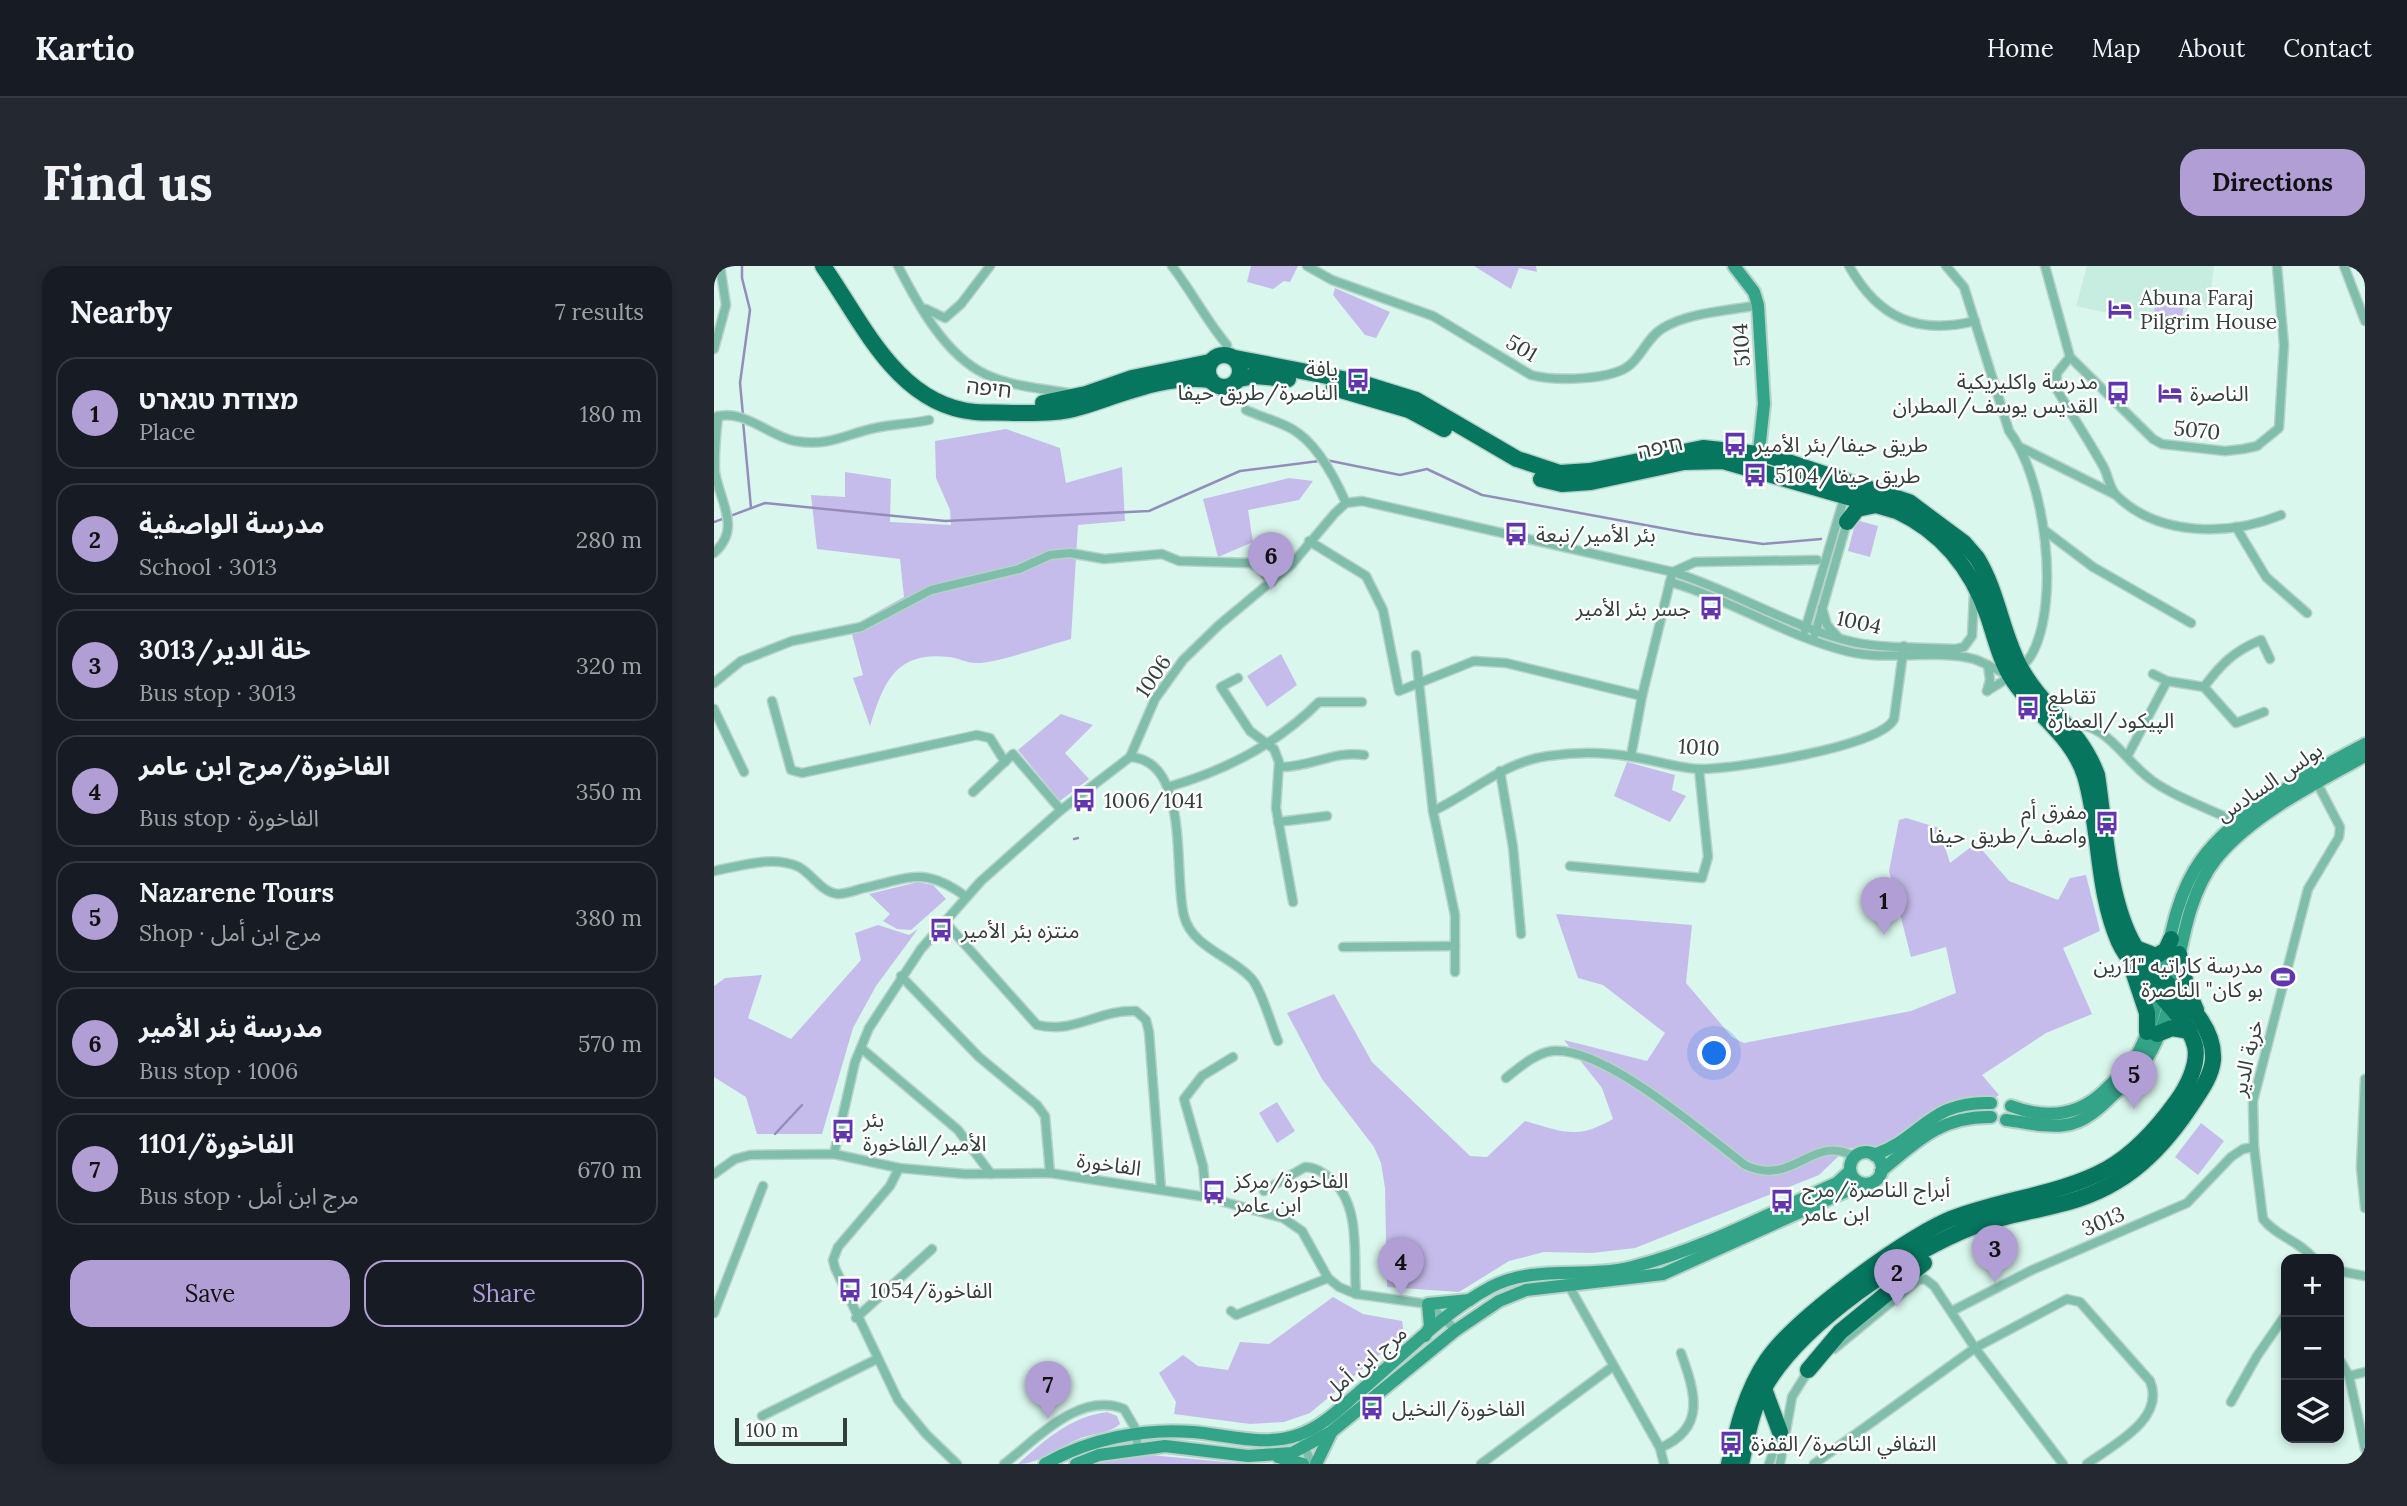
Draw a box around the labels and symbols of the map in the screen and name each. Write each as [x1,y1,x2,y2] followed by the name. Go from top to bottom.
[2139,284,2277,335] place label: Abuna Faraj Pilgrim House
[2106,295,2134,323] hotel icon: Abuna Faraj Pilgrim House
[1726,322,1756,368] street label: 5104
[1501,328,1543,368] street label: 501
[1177,355,1338,406] place label: يافة الناصرة/طريق حيفا
[1344,366,1372,394] bus stop icon: يافة الناصرة/طريق حيفا
[1893,368,2098,419] place label: مدرسة واكليريكية القديس يوسف/المطران
[965,372,1013,404] street label: חיפה
[2104,379,2132,407] bus stop icon: مدرسة واكليريكية القديس يوسف/المطران
[2156,379,2184,407] hotel icon: الناصرة
[2190,380,2249,407] place label: الناصرة
[2172,414,2222,446] street label: 5070
[1635,429,1685,465] street label: חיפה
[1721,430,1749,458] bus stop icon: طريق حيفا/بئر الأمير
[1754,431,1928,458] place label: طريق حيفا/بئر الأمير
[1741,461,1769,489] bus stop icon: طريق حيفا/5104
[1775,462,1920,489] place label: طريق حيفا/5104
[1502,520,1530,548] bus stop icon: بئر الأمير/نبعة
[1536,521,1656,548] place label: بئر الأمير/نبعة
[1248,532,1294,590] pin: 6
[1697,594,1725,622] bus stop icon: جسر بئر الأمير
[1575,595,1691,622] place label: جسر بئر الأمير
[1834,604,1884,640] street label: 1004
[1129,649,1177,703] street label: 1006
[2048,683,2174,734] place label: تقاطع الپيكود/العمارة
[2014,694,2042,722] bus stop icon: تقاطع الپيكود/العمارة
[1678,732,1720,762] street label: 1010
[2210,736,2328,828] street label: بولس السادس
[1070,786,1098,814] bus stop icon: 1006/1041
[1104,787,1203,814] place label: 1006/1041
[1929,798,2087,849] place label: مفرق أم واصف/طريق حيفا
[2093,809,2121,837] bus stop icon: مفرق أم واصف/طريق حيفا
[1861,877,1907,935] pin: 1
[927,916,955,944] bus stop icon: منتزه بئر الأمير
[960,917,1080,944] place label: منتزه بئر الأمير
[2093,952,2263,1003] place label: مدرسة كاراتيه "11رين بو كان" الناصرة
[2269,963,2297,991] sports icon: مدرسة كاراتيه "11رين بو كان" الناصرة
[2225,1017,2269,1100] street label: خربة الدير
[1697,1036,1731,1070] your location
[2111,1051,2157,1109] pin: 5
[862,1106,987,1157] place label: بئر الأمير/الفاخورة
[829,1117,857,1145] bus stop icon: بئر الأمير/الفاخورة
[1075,1146,1143,1182] street label: الفاخورة
[1233,1167,1349,1218] place label: الفاخورة/مركز ابن عامر
[1801,1176,1950,1227] place label: أبراج الناصرة/مرج ابن عامر
[1200,1178,1228,1206] bus stop icon: الفاخورة/مركز ابن عامر
[1768,1187,1796,1215] bus stop icon: أبراج الناصرة/مرج ابن عامر
[2077,1200,2129,1242] street label: 3013
[1972,1225,2018,1283] pin: 3
[1378,1238,1424,1296] pin: 4
[1874,1249,1920,1307] pin: 2
[836,1276,864,1304] bus stop icon: الفاخورة/1054
[870,1277,993,1304] place label: الفاخورة/1054
[1318,1319,1414,1406] street label: مرج ابن أمل
[1025,1361,1071,1419] pin: 7
[1358,1394,1386,1422] bus stop icon: الفاخورة/النخيل
[1392,1395,1525,1422] place label: الفاخورة/النخيل
[735,1415,847,1447] scale bar
[1717,1429,1745,1457] bus stop icon: التفافي الناصرة/القفزة
[1751,1430,1937,1459] place label: التفافي الناصرة/القفزة

